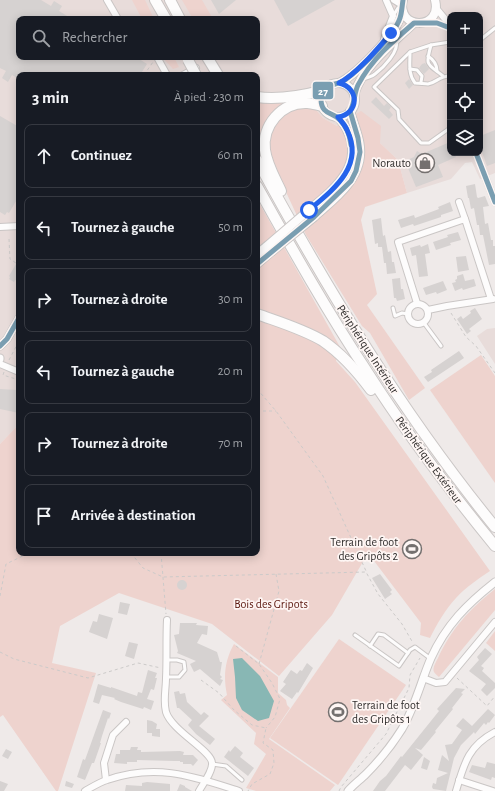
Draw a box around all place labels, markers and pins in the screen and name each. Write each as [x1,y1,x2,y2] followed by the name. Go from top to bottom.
[414,152,436,174] shop icon: Norauto
[372,157,411,169] place label: Norauto
[330,536,399,562] place label: Terrain de foot des Gripôts 2
[401,538,423,560] sports icon: Terrain de foot des Gripôts 2
[352,699,420,725] place label: Terrain de foot des Gripôts 1
[327,701,349,723] sports icon: Terrain de foot des Gripôts 1

